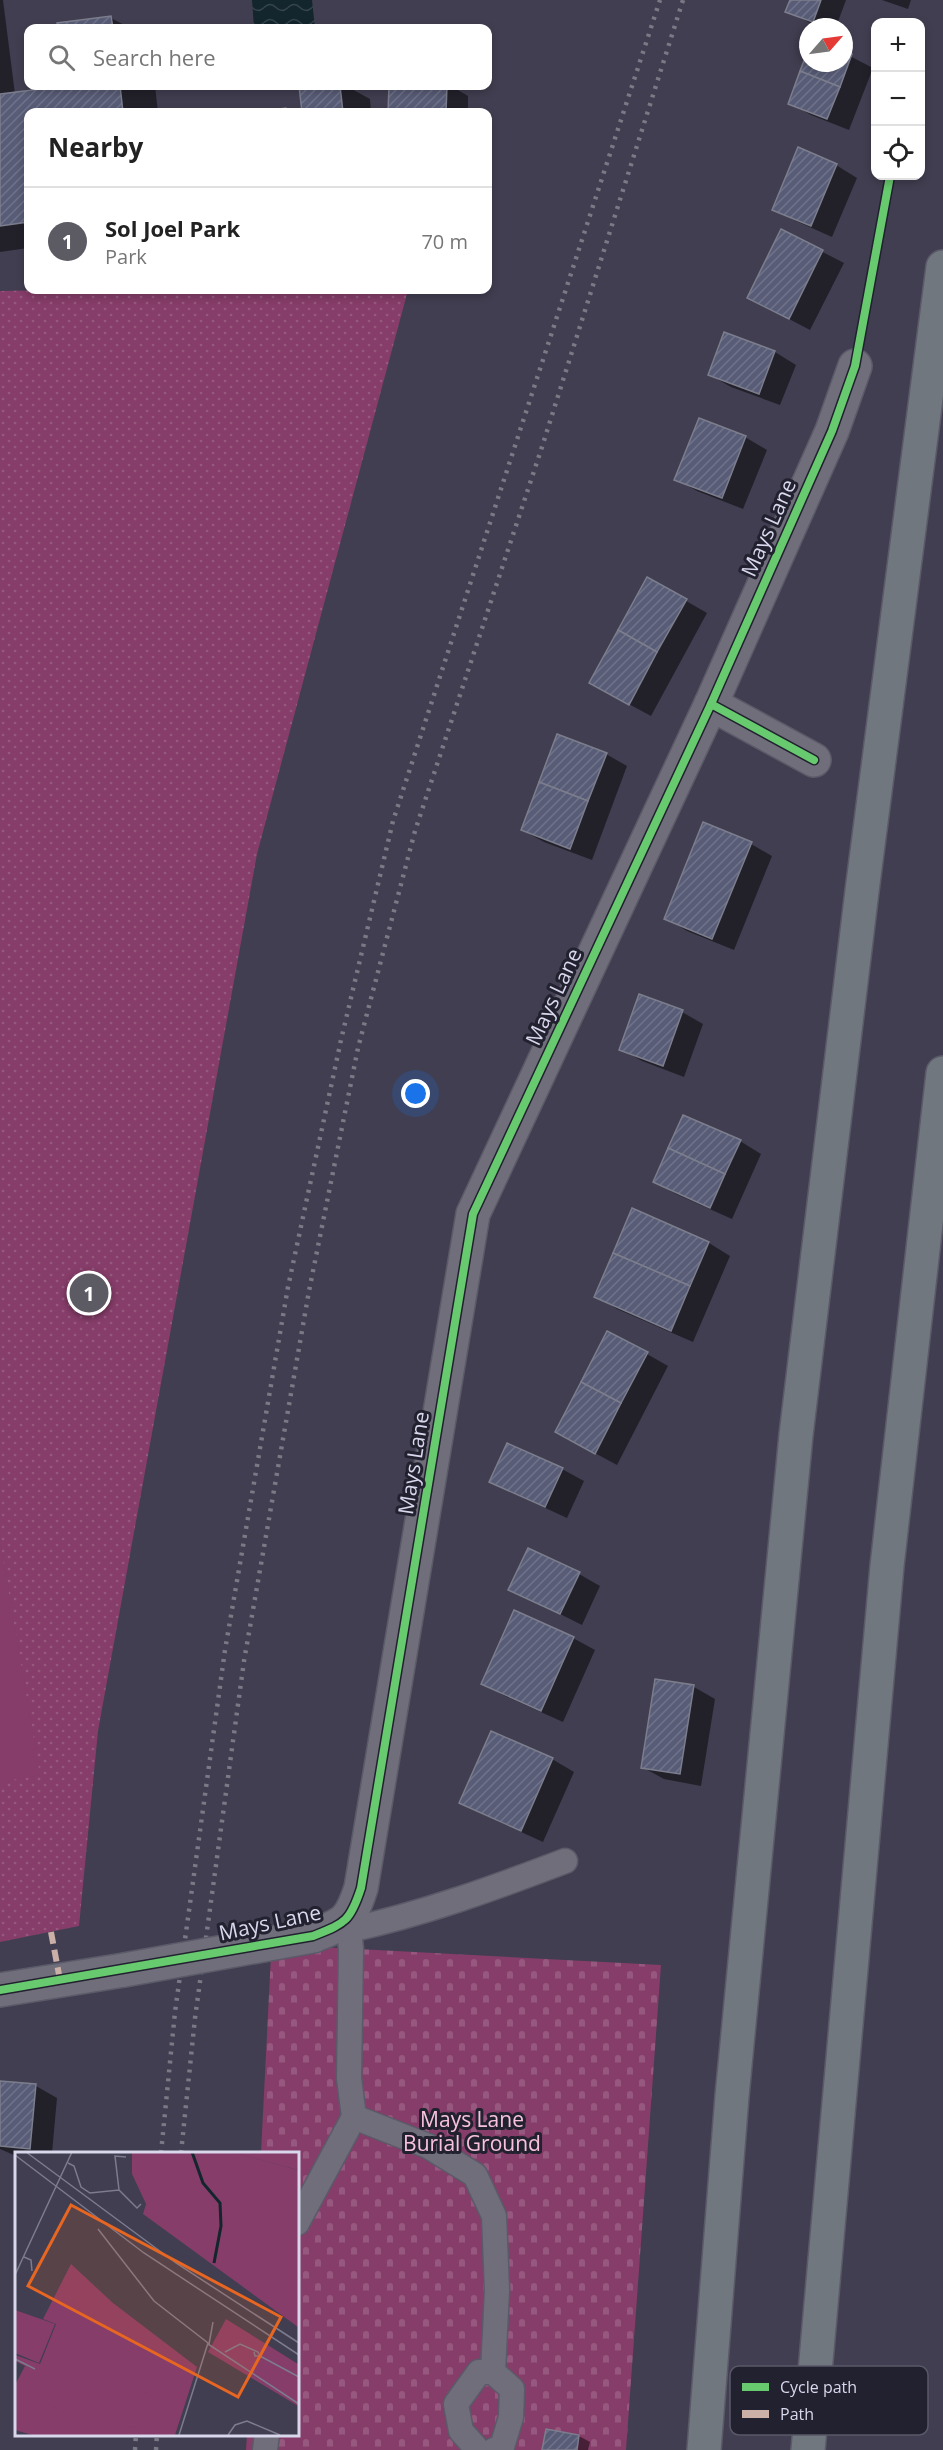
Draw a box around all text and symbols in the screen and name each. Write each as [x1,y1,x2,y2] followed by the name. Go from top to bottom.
[799,18,853,72] north arrow
[871,18,925,180] map controls
[871,18,925,72] button: +
[24,24,492,90] search box
[45,41,78,74] icon: search
[93,42,216,72] text: Search here
[871,72,925,126] button: −
[871,126,925,180] button: locate
[48,129,143,165] text: Nearby
[105,213,240,243] text: Sol Joel Park
[62,228,73,255] text: 1
[421,228,468,255] text: 70 m
[105,243,147,270] text: Park
[734,474,802,581] street label: Mays Lane
[518,944,588,1050] street label: Mays Lane
[401,1079,430,1108] your location
[70,1270,109,1316] pin: 1
[391,1409,435,1516] street label: Mays Lane
[216,1898,323,1947] street label: Mays Lane
[403,2105,541,2157] park label: Mays Lane Burial Ground
[15,2152,298,2435] inset map
[730,2366,928,2435] legend
[780,2376,857,2398] text: Cycle path
[780,2403,814,2425] text: Path

